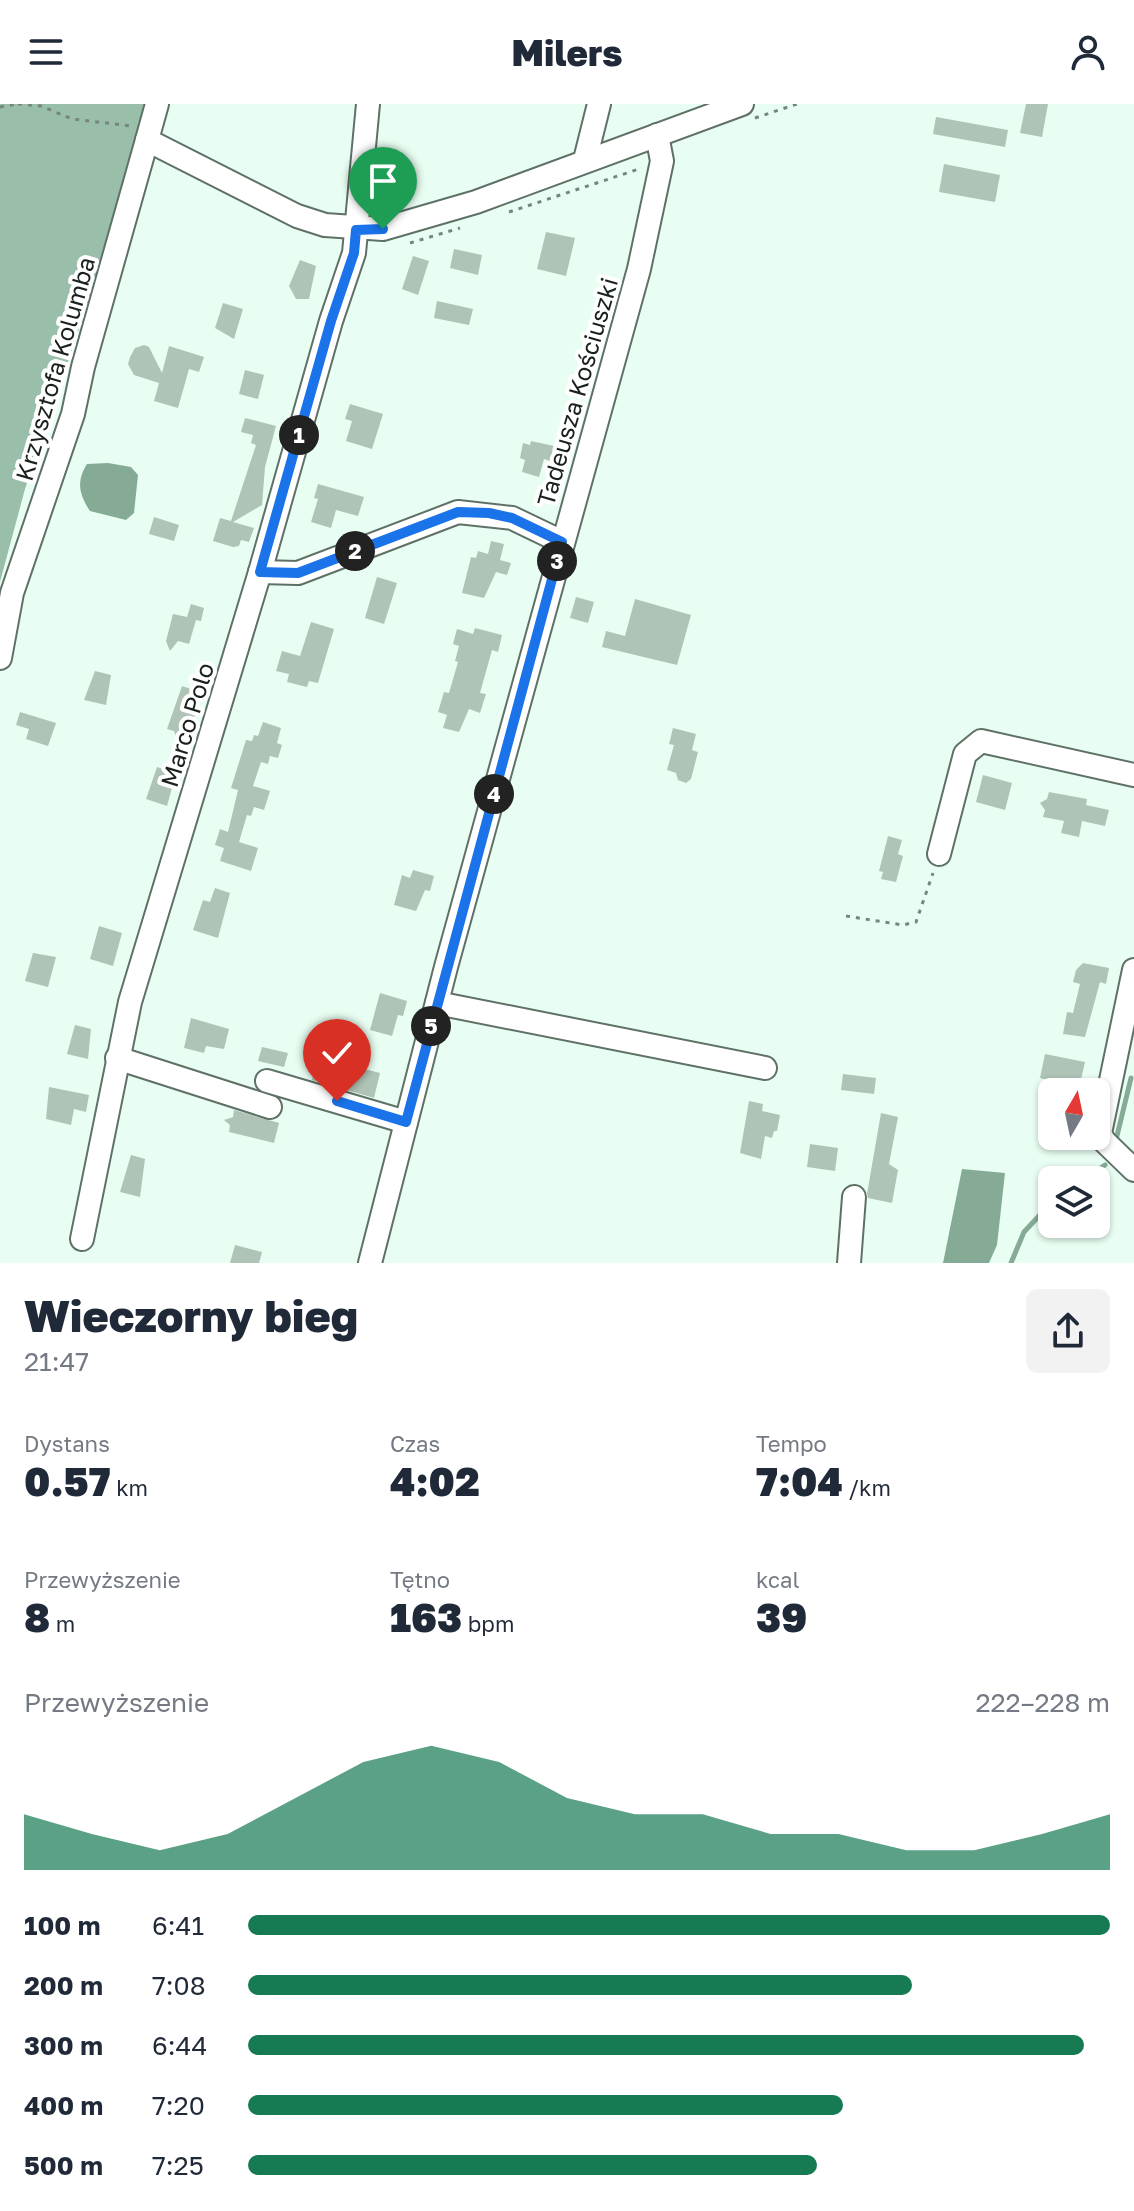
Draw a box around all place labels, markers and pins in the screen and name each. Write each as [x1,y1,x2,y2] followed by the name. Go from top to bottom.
[349,147,417,229] pin
[279,415,319,455] pin: 1
[335,531,375,571] pin: 2
[537,541,577,581] pin: 3
[474,774,514,814] pin: 4
[411,1006,451,1046] pin: 5
[303,1019,371,1101] pin

